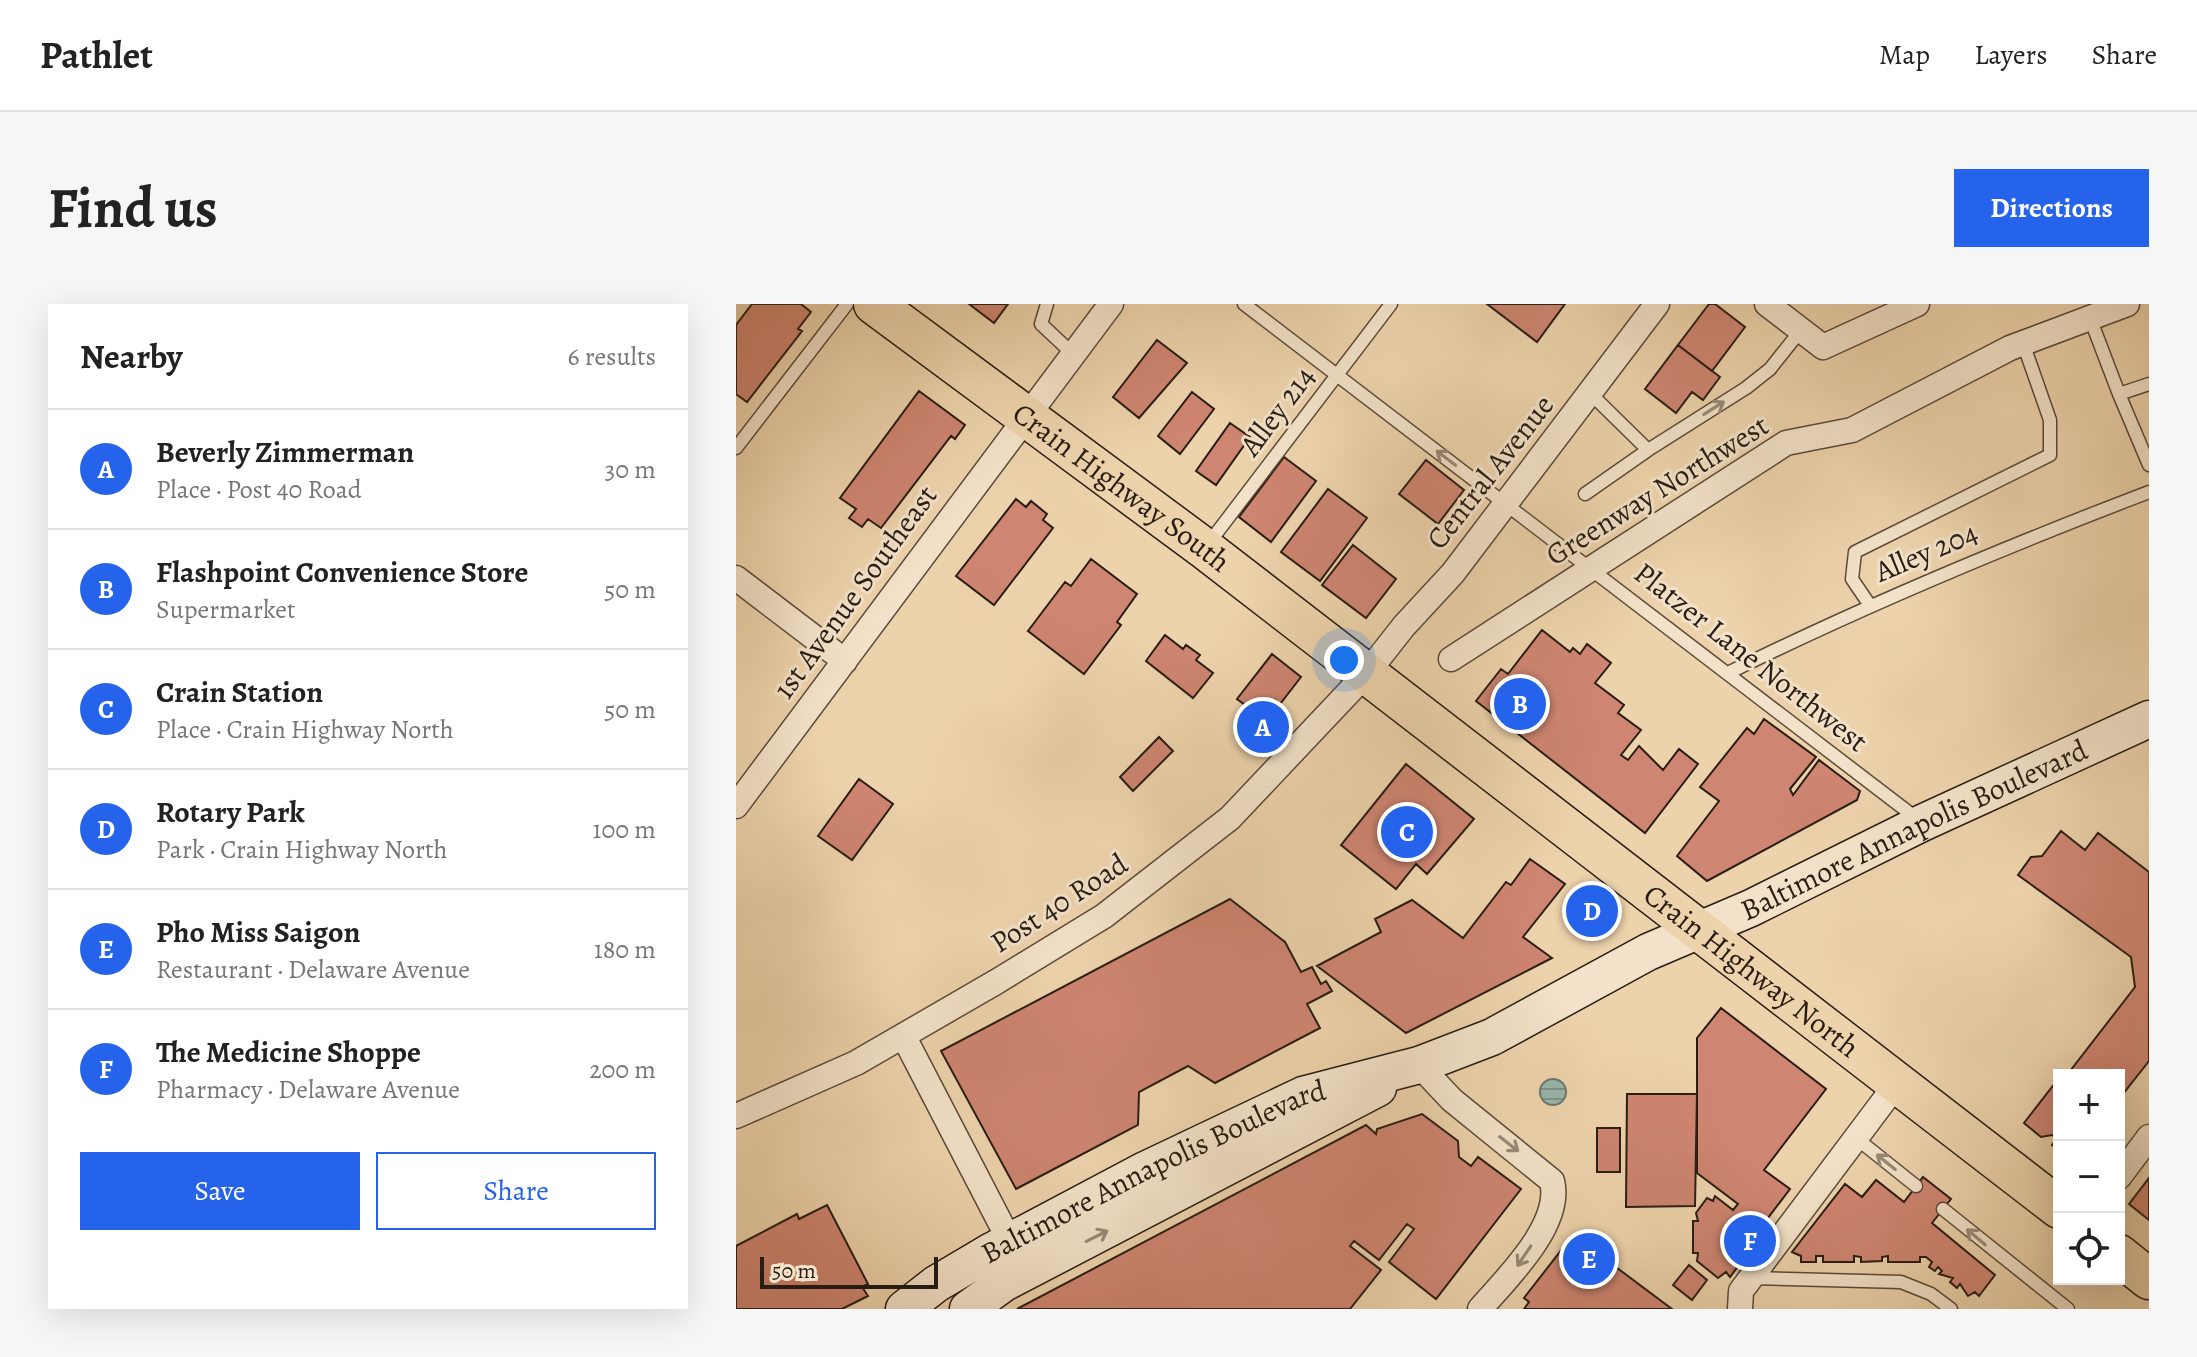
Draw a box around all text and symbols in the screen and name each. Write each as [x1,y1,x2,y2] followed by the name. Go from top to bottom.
[40,29,153,81] text: Pathlet
[1879,36,1930,74] text: Map
[1974,36,2047,74] text: Layers
[2091,36,2157,74] text: Share
[1954,169,2149,247] button: Directions
[48,170,218,246] text: Find us
[80,333,183,380] text: Nearby
[568,339,656,374] text: 6 results
[1230,358,1324,465] street label: Alley 214
[1417,387,1563,557] street label: Central Avenue
[1005,393,1239,581] street label: Crain Highway South
[1702,400,1725,416] one-way arrow
[1538,405,1776,575] street label: Greenway Northwest
[156,432,414,472] text: Beverly Zimmerman
[1436,449,1458,466] one-way arrow
[98,452,114,487] text: A
[605,452,656,487] text: 30 m
[156,472,362,507] text: Place · Post 40 Road
[764,477,946,707] street label: 1st Avenue Southeast
[1867,512,1984,592] street label: Alley 204
[156,552,528,592] text: Flashpoint Convenience Store
[1626,553,1876,761] street label: Platzer Lane Northwest
[98,572,114,607] text: B
[604,572,656,607] text: 50 m
[156,592,296,627] text: Supermarket
[1324,640,1364,680] your location
[156,672,323,712] text: Crain Station
[1494,674,1546,734] pin: B
[98,692,114,727] text: C
[604,692,656,727] text: 50 m
[1237,697,1289,757] pin: A
[156,712,454,747] text: Place · Crain Highway North
[1734,730,2095,930] street label: Baltimore Annapolis Boulevard
[156,792,305,832] text: Rotary Park
[1381,802,1433,862] pin: C
[97,812,115,847] text: D
[593,812,656,847] text: 100 m
[156,832,447,867] text: Park · Crain Highway North
[983,843,1136,962] street label: Post 40 Road
[1635,875,1867,1067] street label: Crain Highway North
[1566,881,1618,941] pin: D
[156,912,360,952] text: Pho Miss Saigon
[98,932,114,967] text: E
[594,932,656,967] text: 180 m
[156,952,470,987] text: Restaurant · Delaware Avenue
[156,1032,421,1072] text: The Medicine Shoppe
[99,1052,113,1087] text: F
[589,1052,656,1087] text: 200 m
[2053,1069,2125,1285] map controls
[2053,1069,2125,1141] button: +
[974,1070,1331,1273] street label: Baltimore Annapolis Boulevard
[156,1072,460,1107] text: Pharmacy · Delaware Avenue
[1498,1136,1519,1153] one-way arrow
[2053,1141,2125,1213] button: −
[80,1152,360,1230] button: Save
[376,1152,656,1230] button: Share
[1876,1153,1897,1171] one-way arrow
[1724,1211,1776,1271] pin: F
[2053,1213,2125,1285] button: locate
[1084,1227,1108,1243] one-way arrow
[1966,1228,1987,1246] one-way arrow
[1563,1229,1615,1289] pin: E
[1515,1245,1532,1267] one-way arrow
[760,1253,938,1289] scale bar
[772,1256,816,1286] text: 50 m

